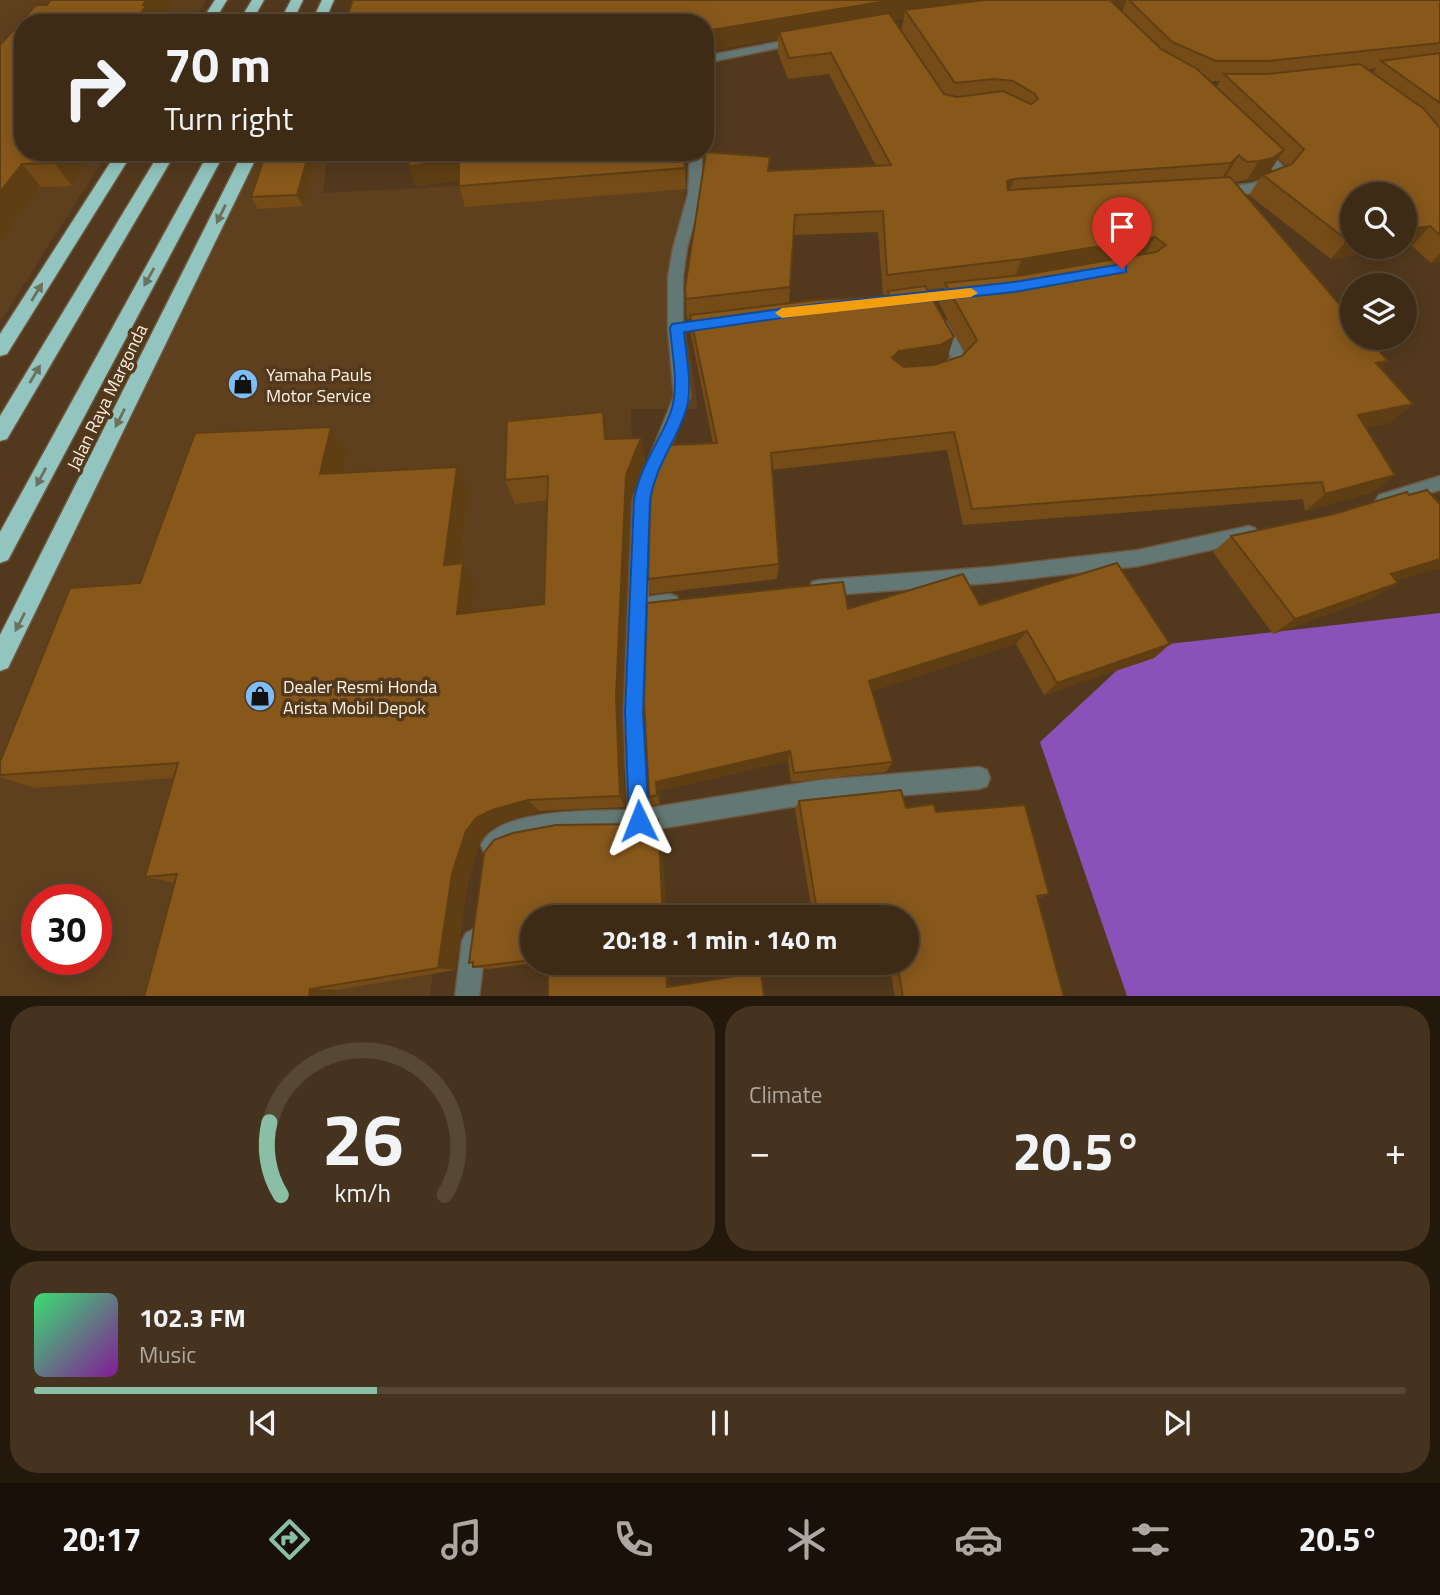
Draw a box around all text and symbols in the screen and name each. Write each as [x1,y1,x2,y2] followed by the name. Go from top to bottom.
[164,26,271,101] text: 70 m
[49,42,140,133] icon: right
[164,94,293,142] text: Turn right
[1340,182,1417,350] map controls
[1340,182,1417,259] button: search
[1092,197,1152,269] pin
[215,204,226,224] one-way arrow
[1103,208,1141,246] icon: arrive
[143,267,155,287] one-way arrow
[1340,273,1417,350] button: layers
[30,282,43,301] one-way arrow
[60,319,154,475] street label: Jalan Raya Margonda
[266,361,372,409] place label: Yamaha Pauls Motor Service
[29,365,41,384] one-way arrow
[226,367,260,401] shop icon: Yamaha Pauls Motor Service
[114,408,126,428] one-way arrow
[35,467,47,487] one-way arrow
[14,612,25,632] one-way arrow
[283,673,437,721] place label: Dealer Resmi Honda Arista Mobil Depok
[243,679,277,713] shop icon: Dealer Resmi Honda Arista Mobil Depok
[602,784,676,858] position arrow
[21,884,112,975] speed limit sign: 30
[602,920,837,959] text: 20:18 · 1 min · 140 m
[749,1077,822,1112] text: Climate
[322,1083,403,1193] text: 26
[1013,1111,1142,1190] text: 20.5°
[749,1122,770,1180] text: −
[1385,1122,1406,1180] text: +
[334,1173,391,1211] text: km/h
[139,1298,246,1337] text: 102.3 FM
[139,1337,196,1372] text: Music
[244,1404,282,1442] icon: previous
[701,1404,739,1442] icon: pause
[1158,1404,1196,1442] icon: next
[62,1515,142,1563] text: 20:17
[265,1515,314,1564] icon: directions
[437,1515,486,1564] icon: music
[609,1515,658,1564] icon: phone
[782,1515,831,1564] icon: climate
[954,1515,1003,1564] icon: car
[1126,1515,1175,1564] icon: filters
[1298,1515,1378,1563] text: 20.5°

